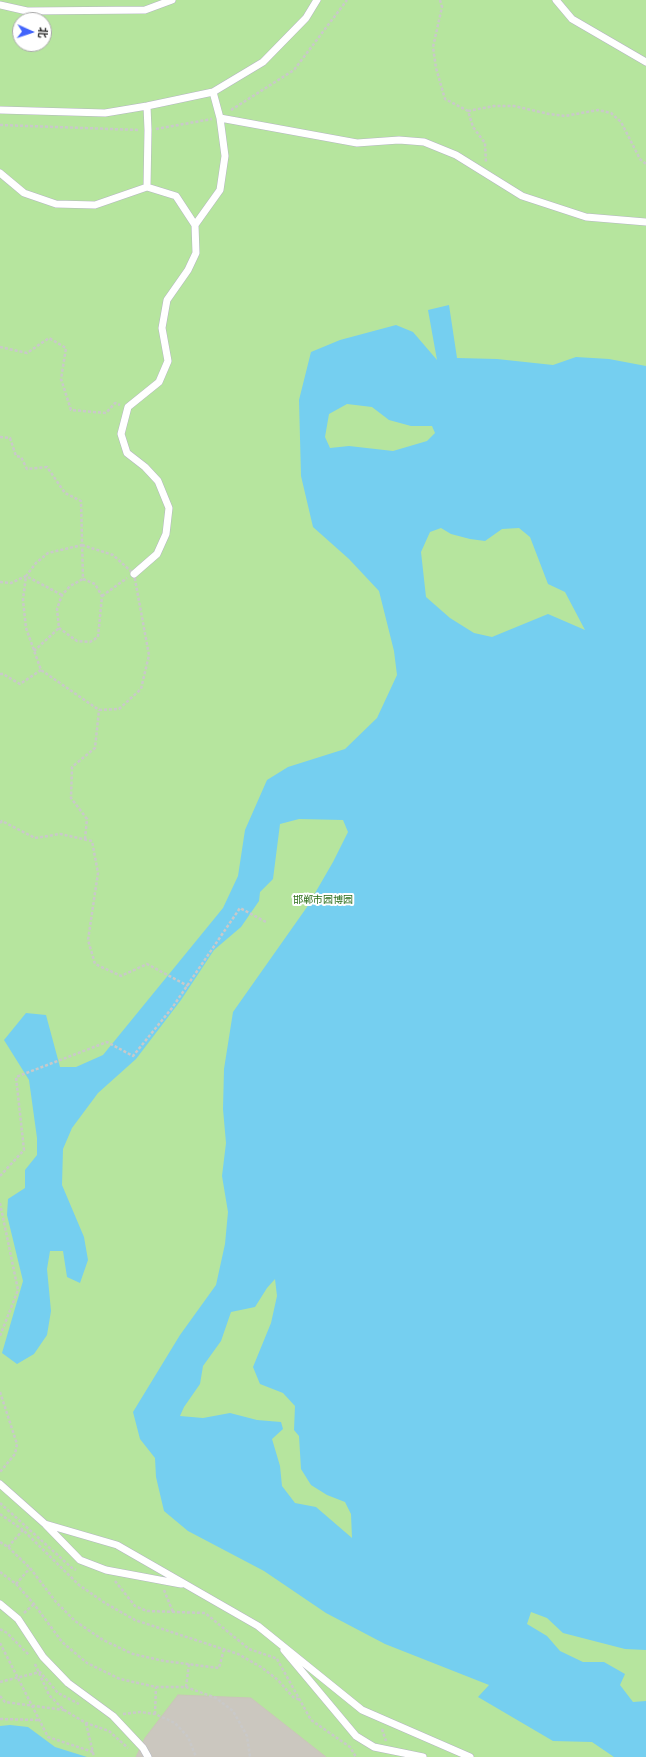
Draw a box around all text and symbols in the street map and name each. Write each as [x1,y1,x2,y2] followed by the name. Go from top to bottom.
[12,12,52,52] north arrow
[37,27,49,38] text: 北
[293,894,353,906] park label: 邯郸市园博园

